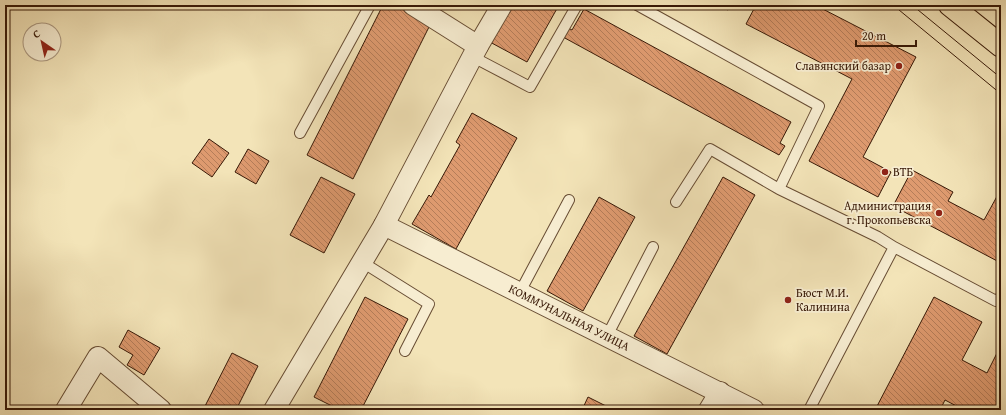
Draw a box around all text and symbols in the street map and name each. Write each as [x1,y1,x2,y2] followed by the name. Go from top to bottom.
[22,22,62,62] north arrow
[856,22,916,48] scale bar
[29,25,43,42] text: С
[862,27,886,44] text: 20 m
[795,57,892,74] place label: Славянский базар
[894,61,904,71] marker: Славянский базар
[893,163,914,180] place label: ВТБ
[880,167,890,177] marker: ВТБ
[844,197,931,228] place label: Администрация г. Прокопьевска
[934,208,944,218] marker: Администрация г. Прокопьевска
[506,280,633,355] street label: КОММУНАЛЬНАЯ УЛИЦА
[796,284,850,315] place label: Бюст М.И. Калинина
[783,295,793,305] marker: Бюст М.И. Калинина

